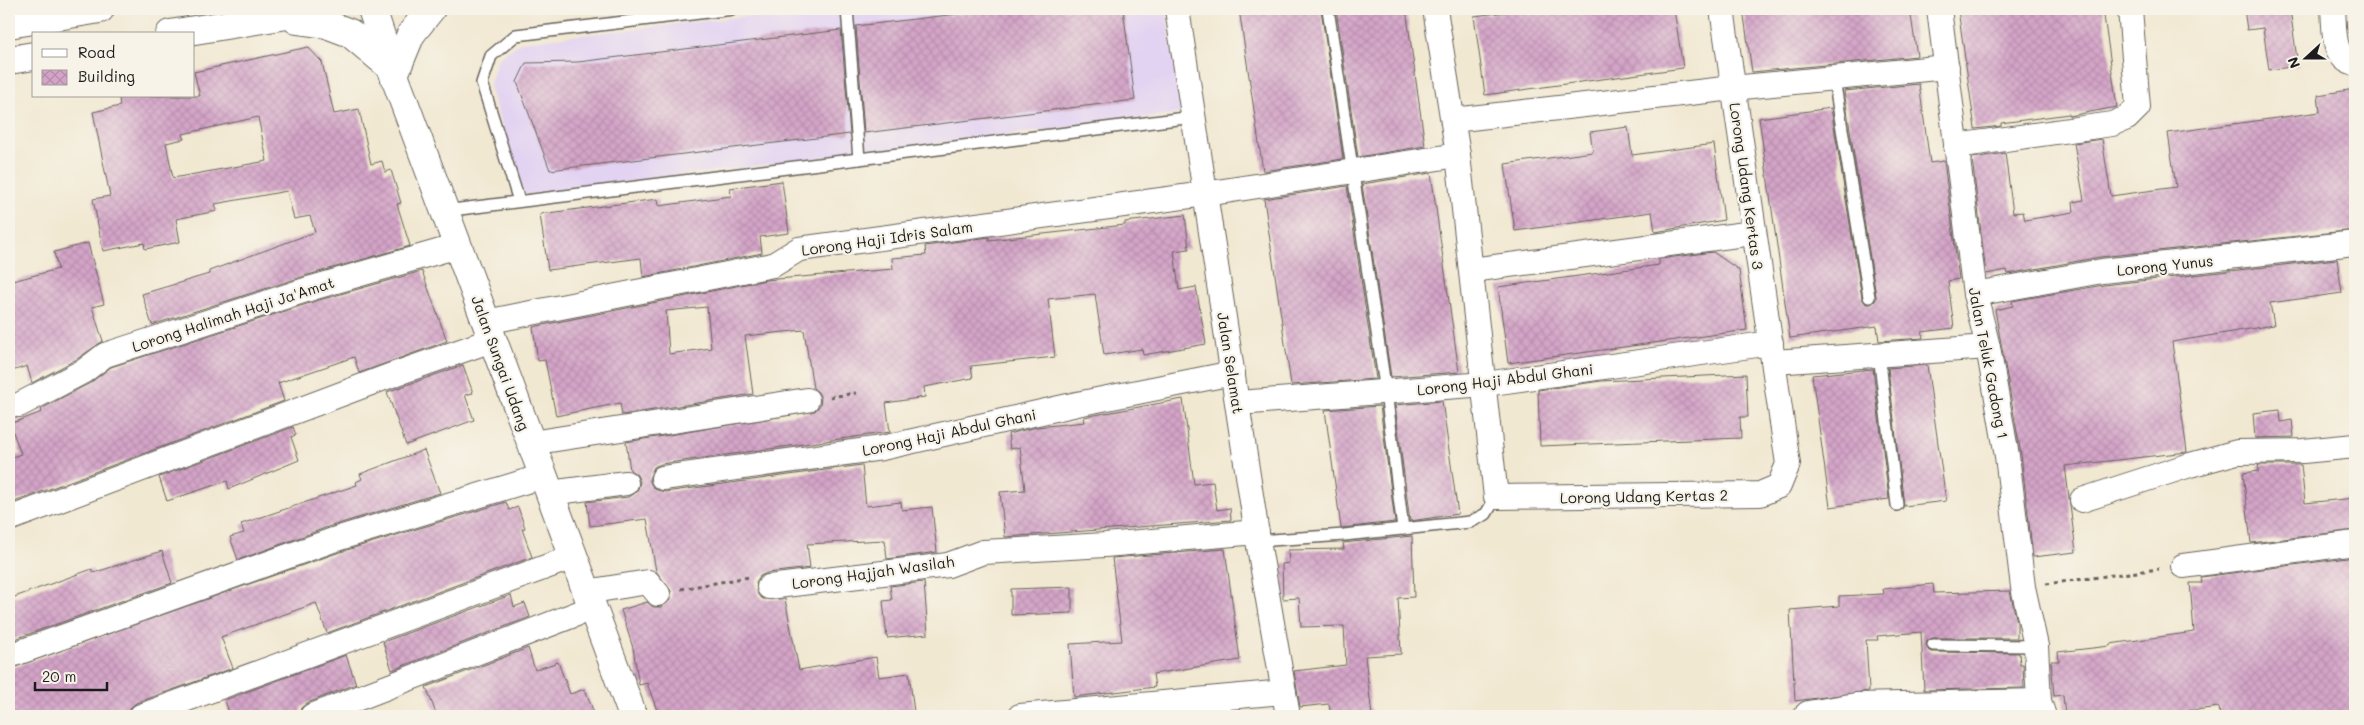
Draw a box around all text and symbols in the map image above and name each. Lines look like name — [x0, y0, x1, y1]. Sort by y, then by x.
legend — [32, 32, 195, 98]
north arrow — [2282, 32, 2332, 82]
text: Road — [78, 42, 115, 62]
text: N — [2283, 54, 2304, 71]
text: Building — [78, 66, 135, 86]
street label: Lorong Udang Kertas 3 — [1725, 101, 1769, 271]
street label: Lorong Haji Idris Salam — [800, 216, 974, 260]
street label: Lorong Yunus — [2116, 250, 2214, 280]
street label: Lorong Halimah Haji Ja'Amat — [129, 272, 337, 356]
street label: Jalan Teluk Gadong 1 — [1965, 286, 2013, 440]
street label: Jalan Sungai Udang — [467, 293, 535, 433]
street label: Jalan Selamat — [1213, 311, 1249, 415]
street label: Lorong Haji Abdul Ghani — [1416, 358, 1594, 400]
street label: Lorong Haji Abdul Ghani — [860, 404, 1038, 460]
street label: Lorong Udang Kertas 2 — [1560, 485, 1728, 507]
street label: Lorong Hajjah Wasilah — [791, 551, 955, 593]
scale bar — [35, 660, 108, 692]
text: 20 m — [42, 666, 76, 686]

